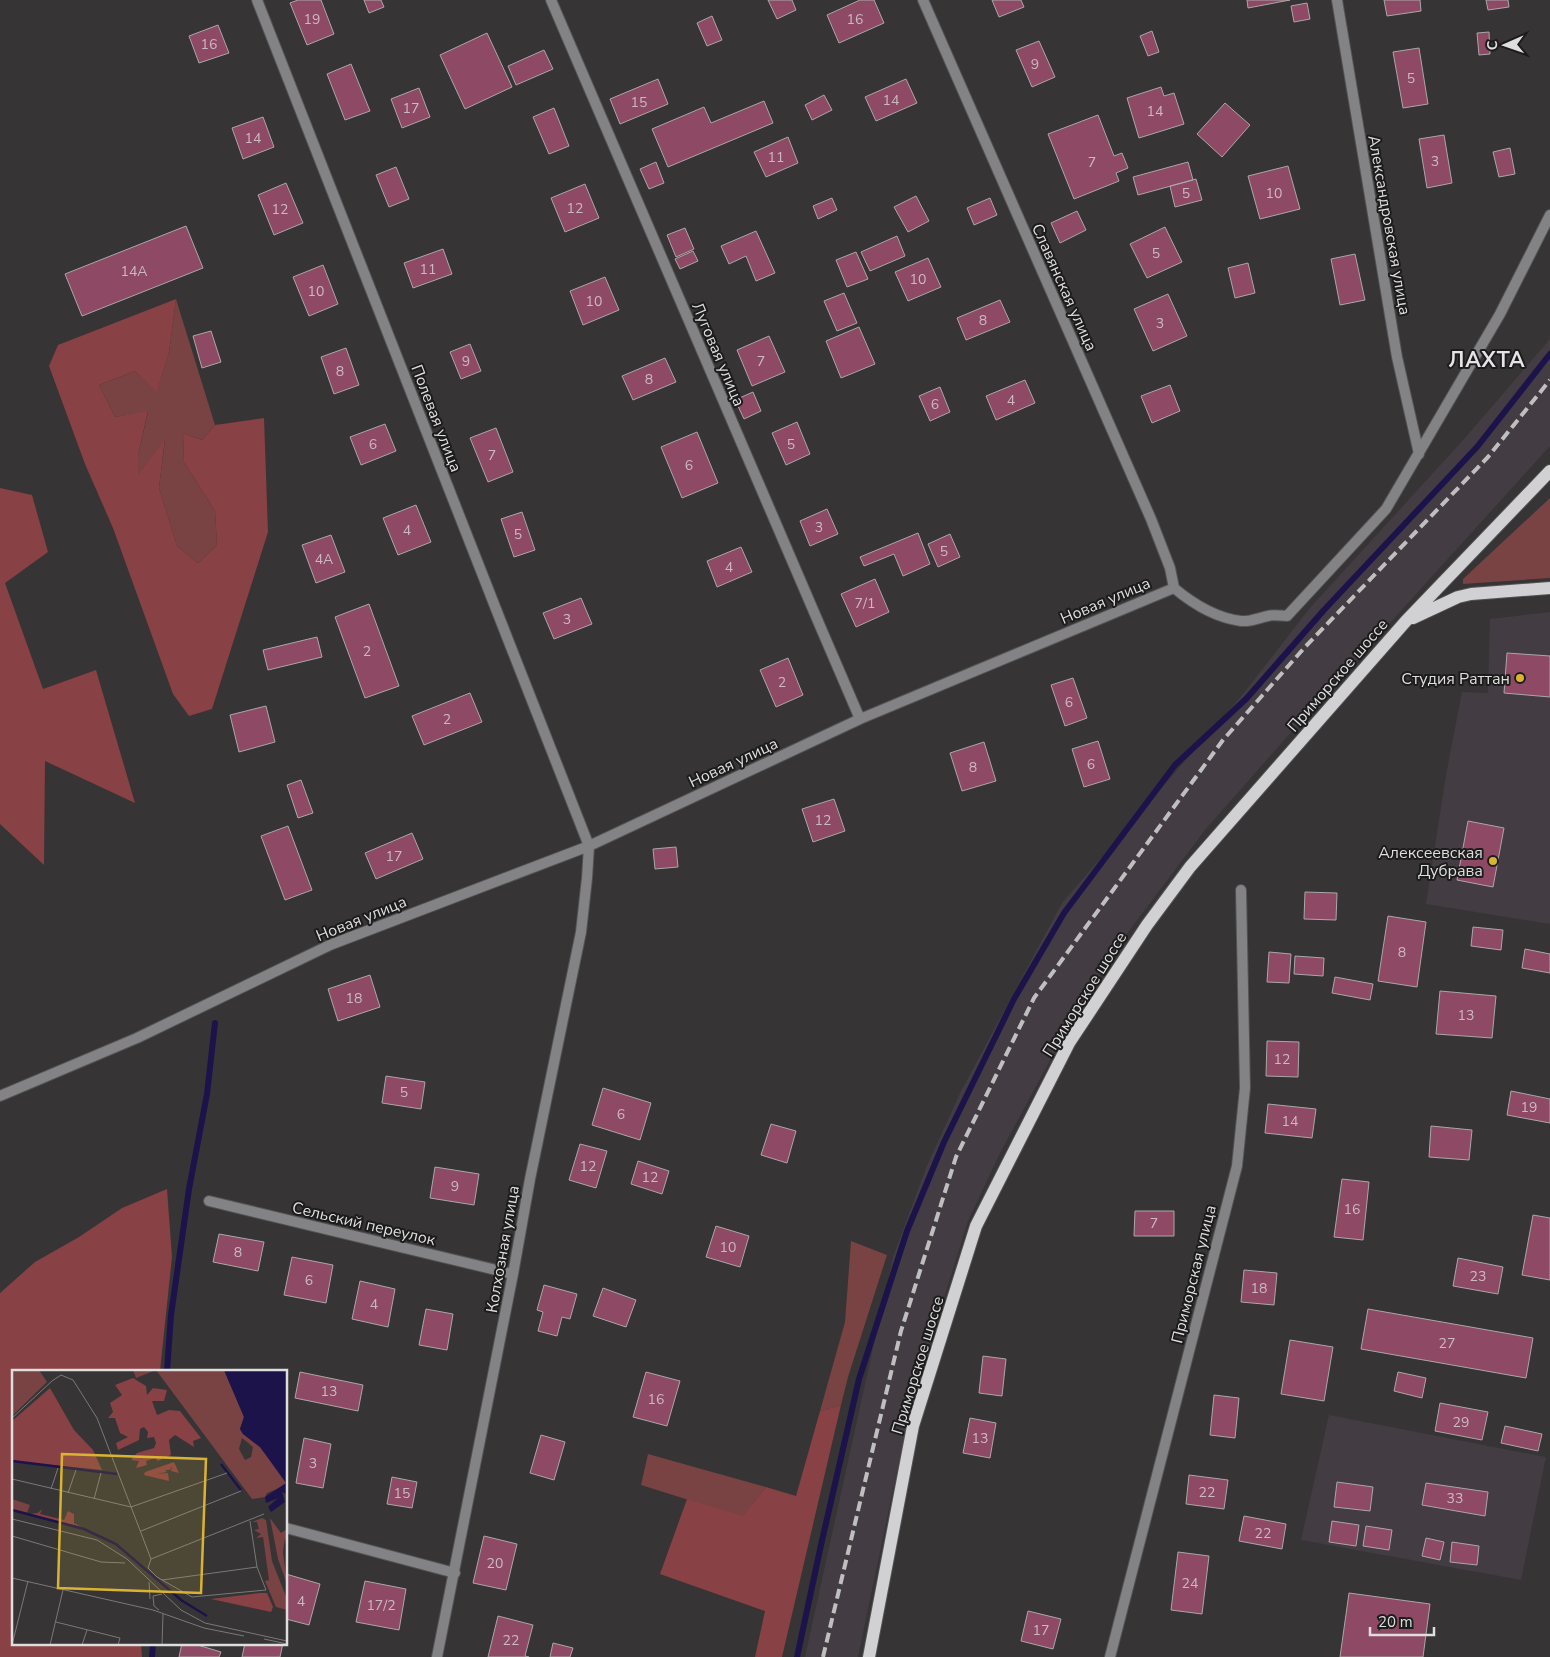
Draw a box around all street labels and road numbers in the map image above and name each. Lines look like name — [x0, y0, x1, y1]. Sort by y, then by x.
street label: Александровская улица — [1362, 134, 1416, 317]
street label: Славянская улица — [1026, 220, 1102, 355]
street label: Луговая улица — [686, 299, 750, 410]
street label: Полевая улица — [405, 361, 467, 475]
street label: Новая улица — [1057, 572, 1154, 630]
street label: Приморское шоссе — [1282, 614, 1393, 737]
street label: Новая улица — [685, 733, 782, 793]
street label: Новая улица — [313, 891, 410, 947]
street label: Приморское шоссе — [1037, 928, 1132, 1061]
street label: Колхозная улица — [481, 1184, 525, 1315]
street label: Сельский переулок — [290, 1197, 438, 1251]
street label: Приморская улица — [1166, 1203, 1222, 1346]
street label: Приморское шоссе — [886, 1293, 949, 1437]

